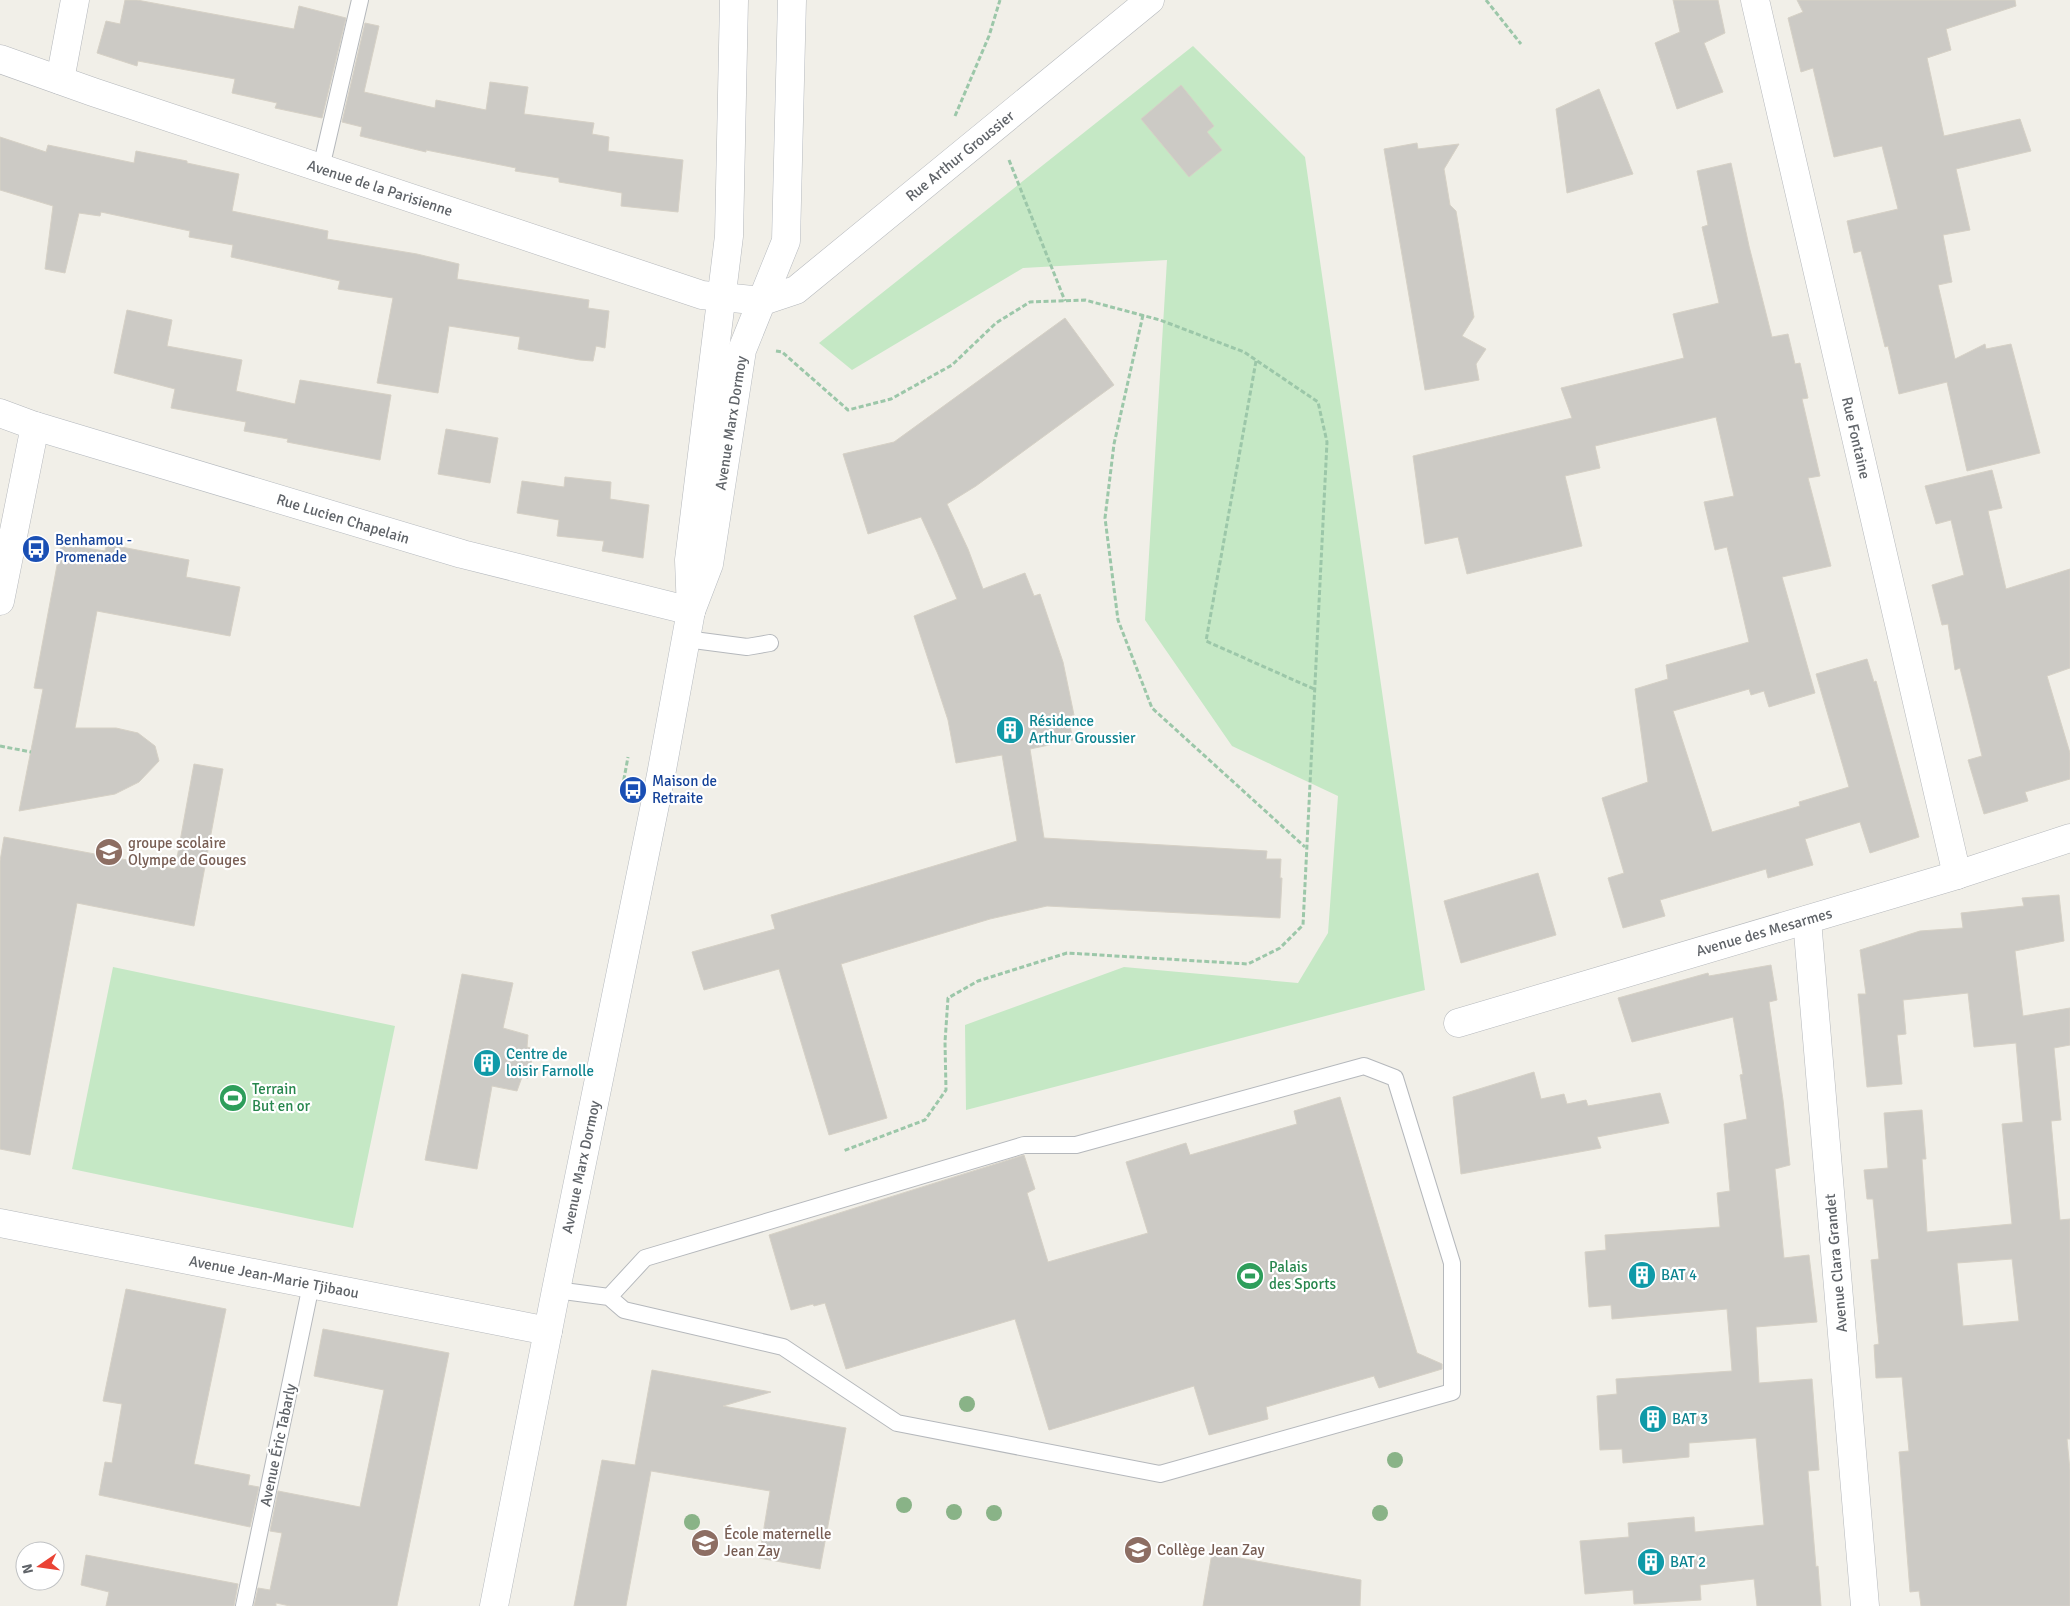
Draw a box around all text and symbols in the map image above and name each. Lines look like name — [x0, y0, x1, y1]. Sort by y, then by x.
street label: Rue Arthur Groussier — [902, 106, 1018, 205]
street label: Avenue de la Parisienne — [305, 156, 455, 220]
street label: Avenue Marx Dormoy — [712, 355, 750, 491]
street label: Rue Fontaine — [1838, 395, 1874, 481]
street label: Rue Lucien Chapelain — [274, 490, 412, 548]
place label: Benhamou - Promenade — [55, 531, 132, 566]
bus stop icon: Benhamou - Promenade — [21, 534, 51, 564]
place label: Résidence Arthur Groussier — [1029, 712, 1136, 747]
building icon: Résidence Arthur Groussier — [995, 715, 1025, 745]
place label: Maison de Retraite — [652, 772, 717, 807]
bus stop icon: Maison de Retraite — [618, 775, 648, 805]
place label: groupe scolaire Olympe de Gouges — [128, 834, 247, 869]
school or university icon: groupe scolaire Olympe de Gouges — [94, 837, 124, 867]
street label: Avenue des Mesarmes — [1694, 904, 1835, 960]
place label: Centre de loisir Farnolle — [506, 1045, 594, 1080]
building icon: Centre de loisir Farnolle — [472, 1048, 502, 1078]
place label: Terrain But en or — [252, 1080, 311, 1115]
sports icon: Terrain But en or — [218, 1083, 248, 1113]
street label: Avenue Marx Dormoy — [558, 1099, 604, 1235]
street label: Avenue Clara Grandet — [1821, 1193, 1851, 1333]
street label: Avenue Jean-Marie Tjibaou — [187, 1252, 361, 1302]
place label: Palais des Sports — [1269, 1258, 1336, 1293]
building icon: BAT 4 — [1627, 1260, 1657, 1290]
sports icon: Palais des Sports — [1235, 1261, 1265, 1291]
place label: BAT 4 — [1661, 1266, 1697, 1284]
street label: Avenue Éric Tabarly — [255, 1382, 300, 1508]
building icon: BAT 3 — [1638, 1404, 1668, 1434]
place label: BAT 3 — [1672, 1410, 1708, 1428]
place label: École maternelle Jean Zay — [724, 1524, 831, 1560]
school or university icon: École maternelle Jean Zay — [690, 1528, 720, 1558]
school or university icon: Collège Jean Zay — [1123, 1535, 1153, 1565]
north arrow — [15, 1541, 65, 1591]
place label: Collège Jean Zay — [1157, 1541, 1264, 1559]
building icon: BAT 2 — [1636, 1547, 1666, 1577]
place label: BAT 2 — [1670, 1553, 1706, 1571]
text: N — [18, 1562, 37, 1575]

